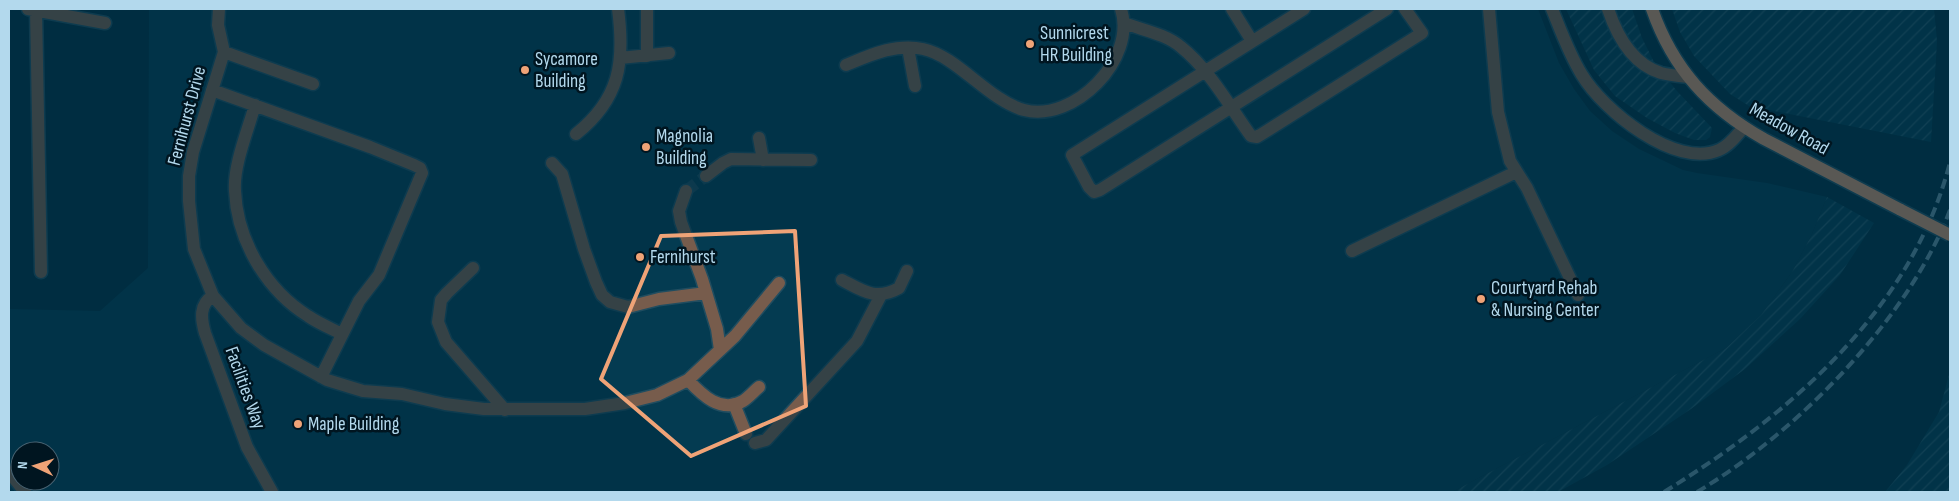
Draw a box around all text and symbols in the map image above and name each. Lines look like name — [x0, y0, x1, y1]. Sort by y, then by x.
place label: Sunnicrest HR Building — [1040, 22, 1113, 67]
marker: Sunnicrest HR Building — [1024, 38, 1036, 50]
place label: Sycamore Building — [535, 48, 598, 93]
street label: Fernihurst Drive — [163, 64, 211, 168]
marker: Sycamore Building — [519, 64, 531, 76]
street label: Meadow Road — [1745, 98, 1833, 160]
place label: Magnolia Building — [656, 125, 713, 170]
marker: Magnolia Building — [640, 141, 652, 153]
place label: Fernihurst — [650, 246, 716, 269]
marker: Fernihurst — [634, 251, 646, 263]
place label: Courtyard Rehab & Nursing Center — [1491, 277, 1600, 322]
marker: Courtyard Rehab & Nursing Center — [1475, 293, 1487, 305]
street label: Facilities Way — [219, 344, 271, 433]
place label: Maple Building — [308, 413, 400, 436]
marker: Maple Building — [292, 418, 304, 430]
north arrow — [10, 441, 60, 491]
text: N — [14, 461, 31, 469]

